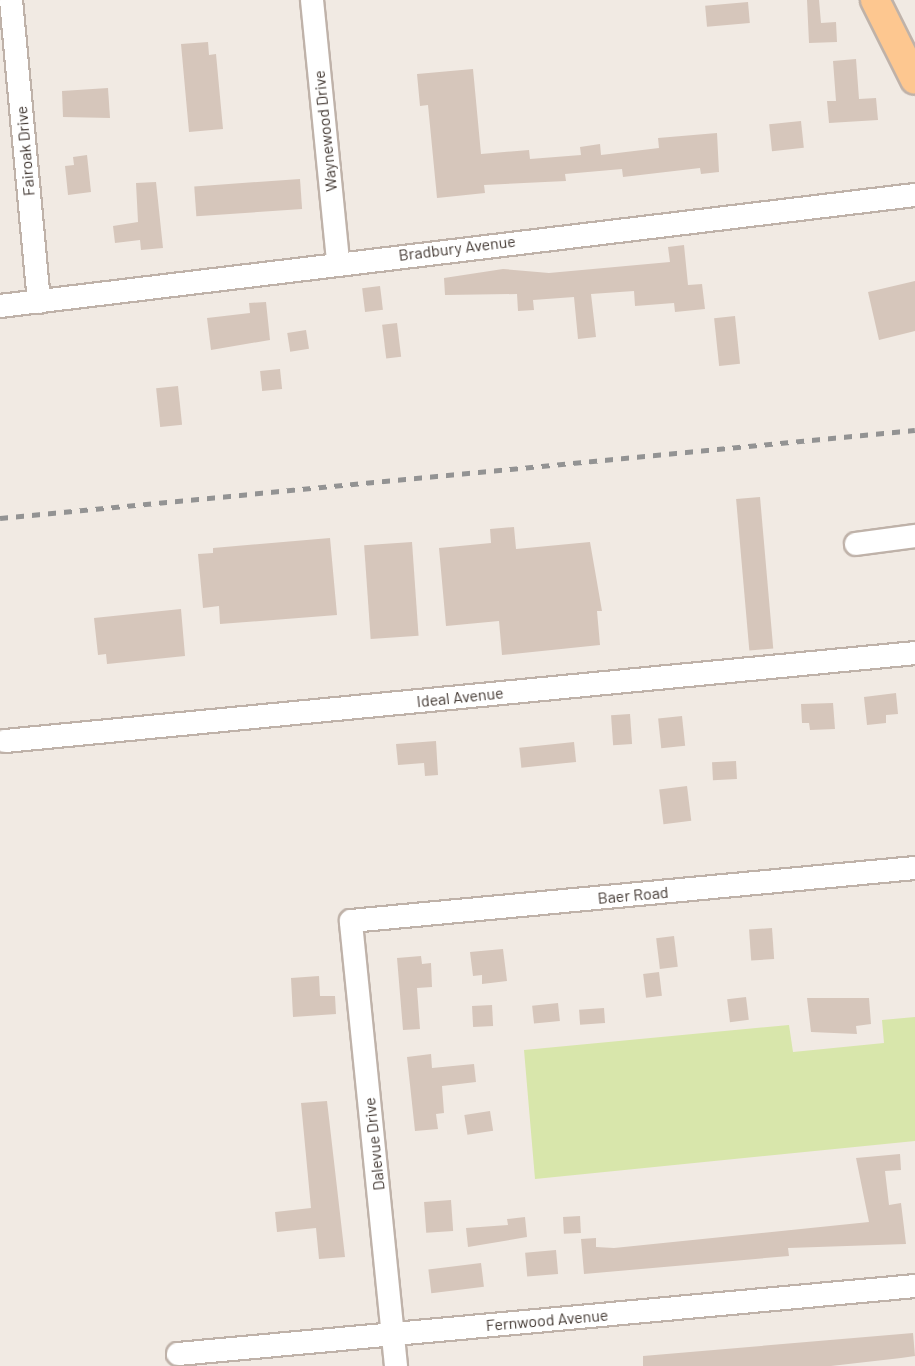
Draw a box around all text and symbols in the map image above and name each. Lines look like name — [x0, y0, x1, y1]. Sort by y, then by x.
street label: Waynewood Drive — [309, 69, 341, 193]
street label: Fairoak Drive — [11, 105, 39, 197]
street label: Bradbury Avenue — [397, 231, 517, 265]
street label: Ideal Avenue — [416, 683, 504, 711]
street label: Baer Road — [597, 882, 669, 908]
street label: Dalevue Drive — [360, 1096, 388, 1192]
street label: Fernwood Avenue — [485, 1305, 609, 1335]

